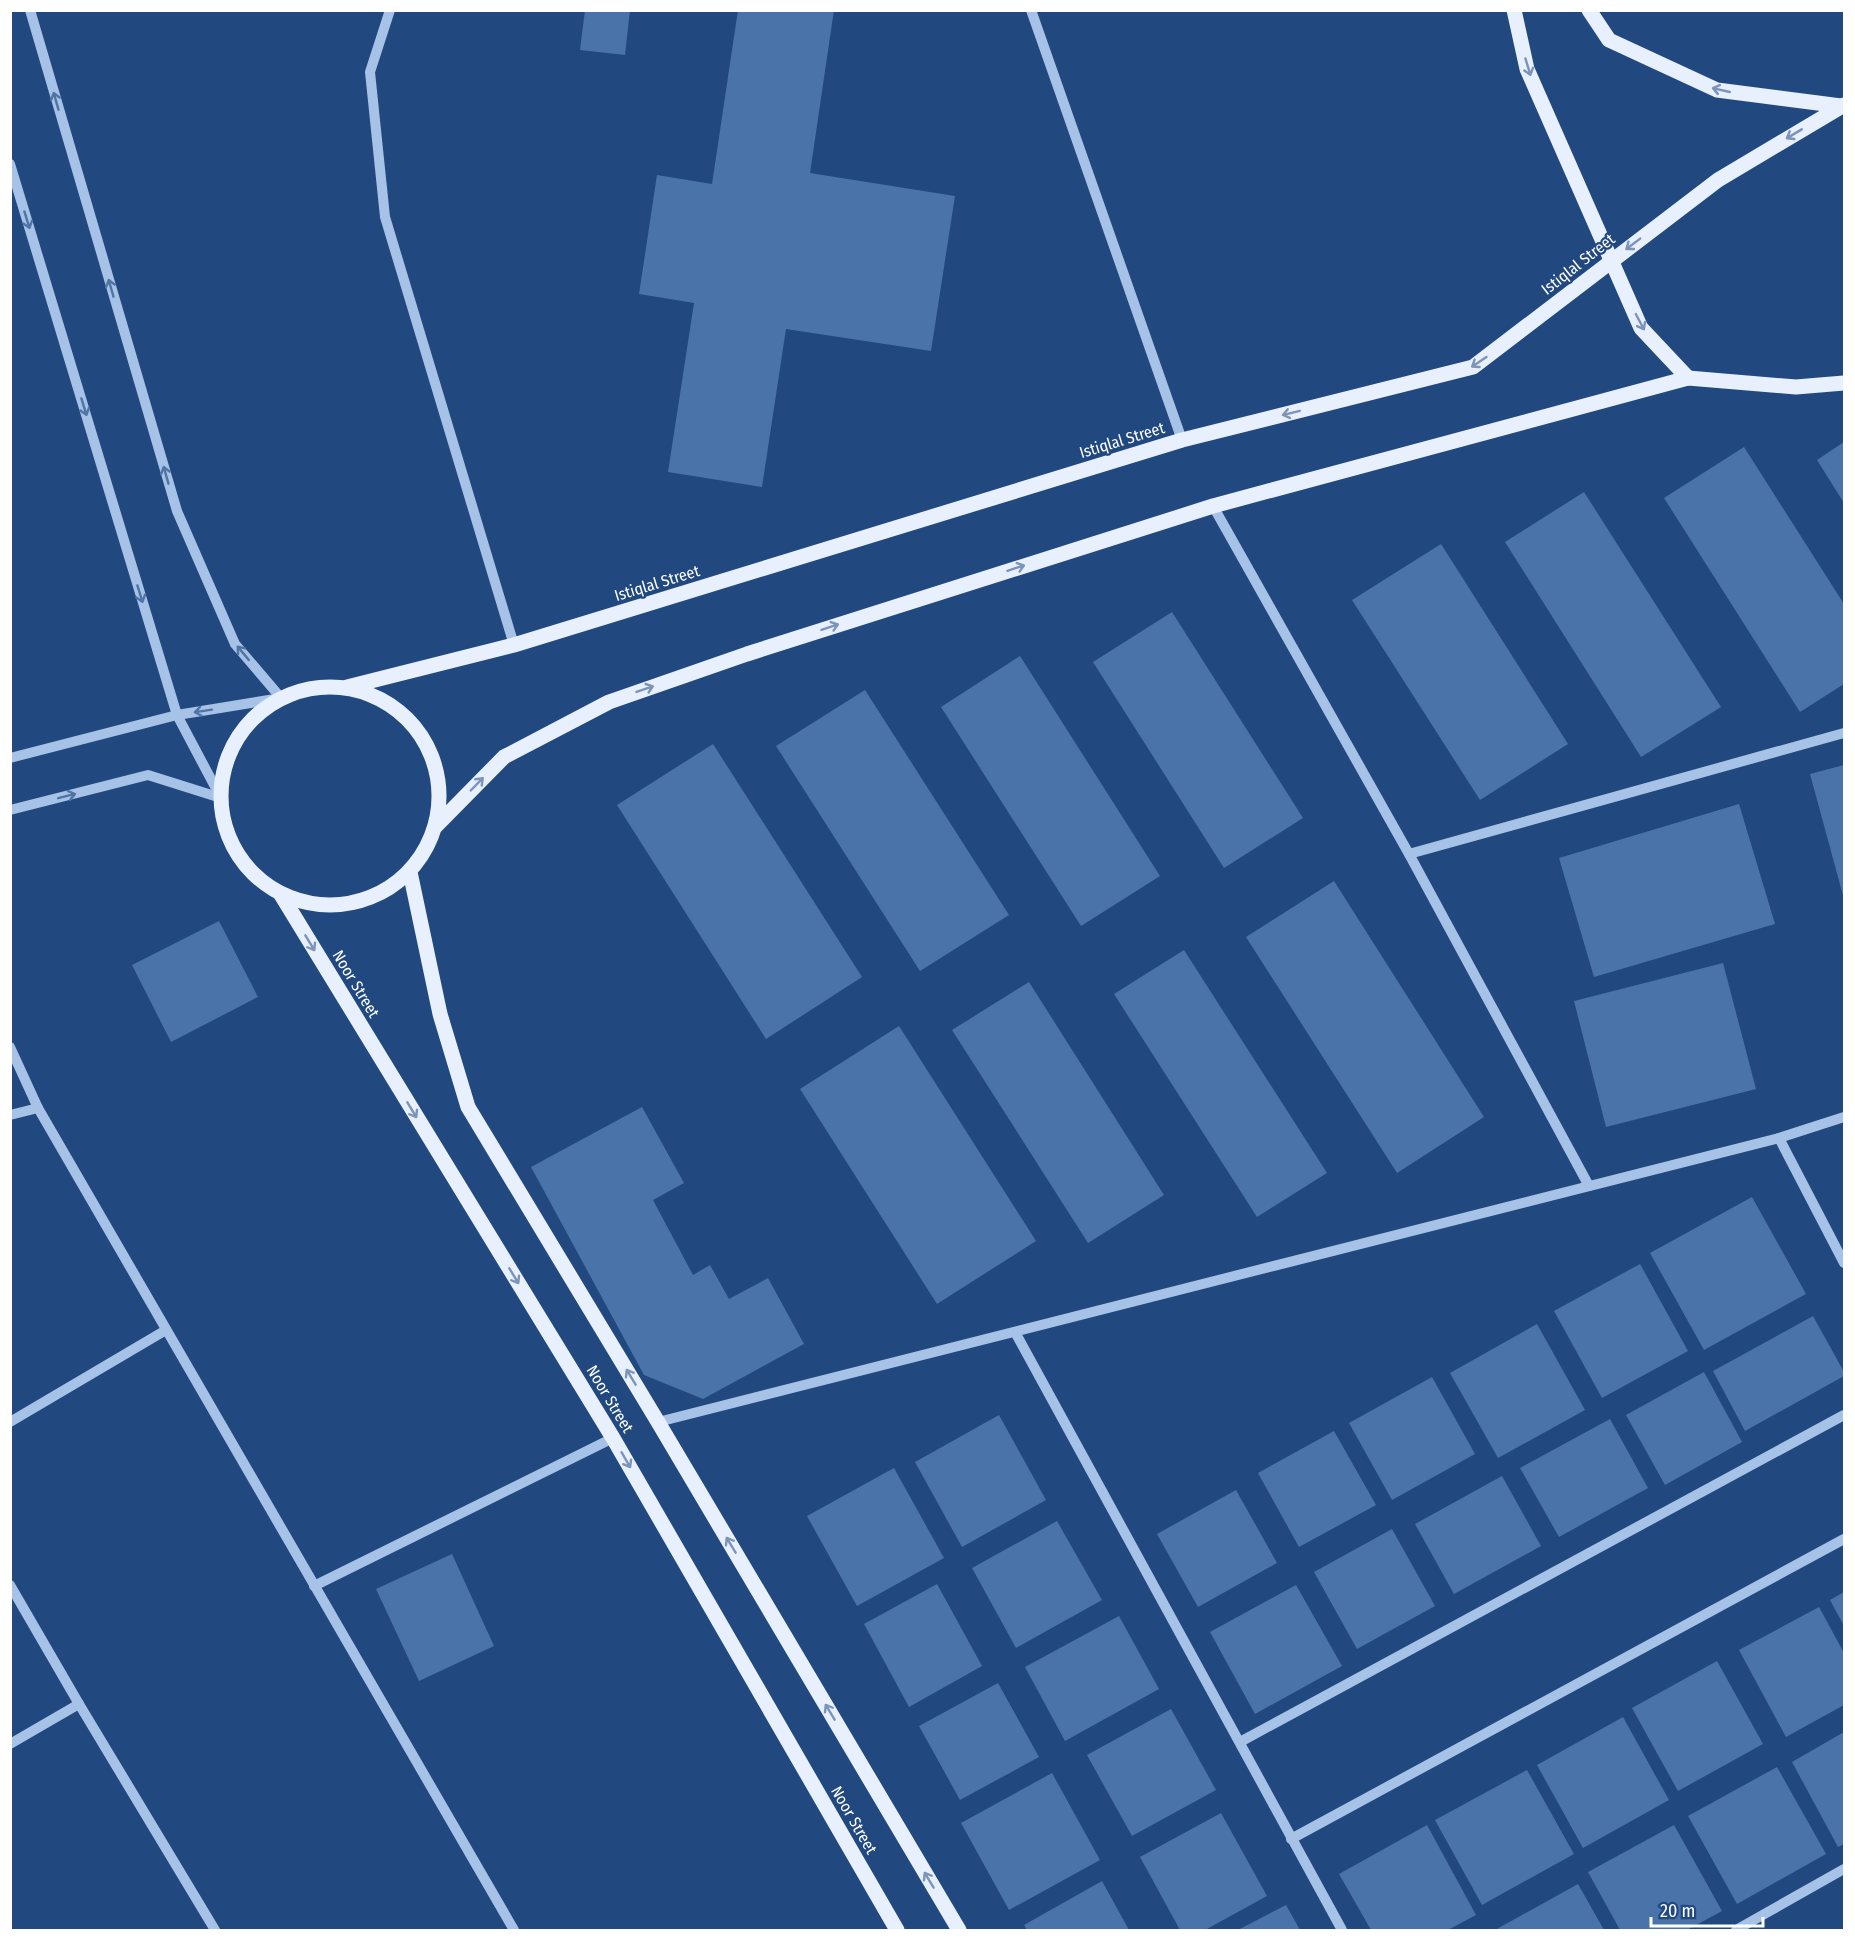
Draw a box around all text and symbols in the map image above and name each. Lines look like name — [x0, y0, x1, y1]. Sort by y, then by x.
one-way arrow — [1523, 57, 1534, 76]
one-way arrow — [1712, 83, 1731, 95]
one-way arrow — [50, 92, 61, 111]
one-way arrow — [1786, 128, 1803, 140]
one-way arrow — [22, 210, 33, 229]
street label: Istiqlal Street — [1537, 229, 1619, 299]
one-way arrow — [1626, 238, 1642, 250]
one-way arrow — [105, 279, 116, 298]
one-way arrow — [1635, 313, 1646, 331]
one-way arrow — [1470, 356, 1487, 369]
one-way arrow — [79, 397, 90, 416]
one-way arrow — [1282, 408, 1301, 420]
street label: Istiqlal Street — [1077, 418, 1168, 462]
one-way arrow — [160, 466, 171, 485]
street label: Istiqlal Street — [612, 561, 703, 605]
one-way arrow — [1006, 562, 1025, 573]
one-way arrow — [135, 584, 146, 603]
one-way arrow — [820, 621, 839, 632]
one-way arrow — [237, 645, 250, 661]
one-way arrow — [635, 683, 654, 694]
one-way arrow — [193, 706, 213, 717]
one-way arrow — [470, 777, 485, 792]
one-way arrow — [57, 789, 76, 801]
one-way arrow — [305, 934, 317, 951]
street label: Noor Street — [328, 947, 384, 1022]
one-way arrow — [406, 1101, 418, 1118]
one-way arrow — [508, 1267, 520, 1284]
street label: Noor Street — [582, 1362, 638, 1437]
one-way arrow — [625, 1369, 637, 1386]
one-way arrow — [620, 1451, 632, 1468]
one-way arrow — [724, 1537, 736, 1554]
one-way arrow — [824, 1704, 836, 1721]
street label: Noor Street — [827, 1783, 881, 1858]
one-way arrow — [923, 1872, 935, 1889]
scale bar — [1651, 1890, 1764, 1928]
text: 20 m — [1660, 1900, 1695, 1922]

